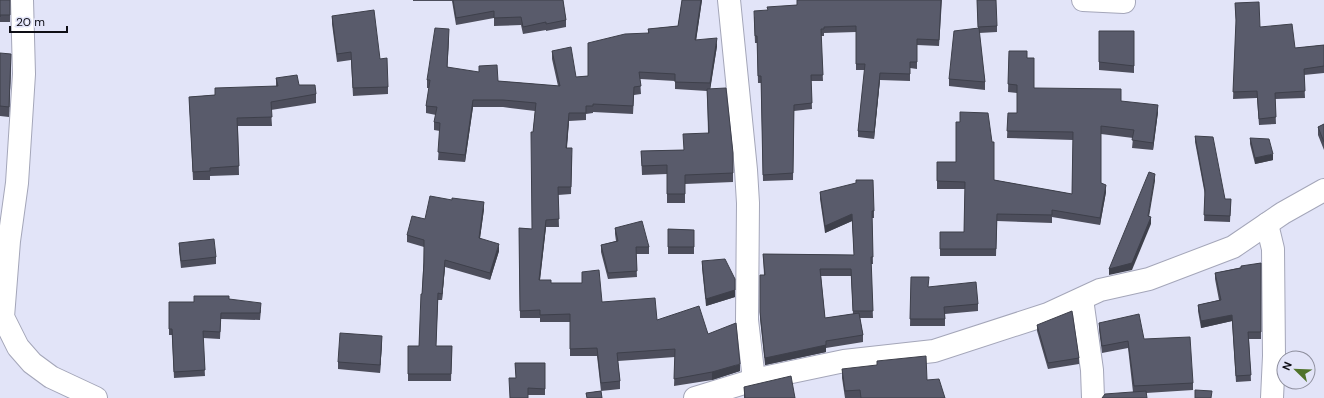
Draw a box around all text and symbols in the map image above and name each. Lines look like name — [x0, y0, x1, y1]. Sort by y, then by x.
scale bar — [10, 8, 67, 34]
text: 20 m — [16, 14, 45, 30]
north arrow — [1276, 350, 1316, 390]
text: N — [1279, 360, 1295, 373]

